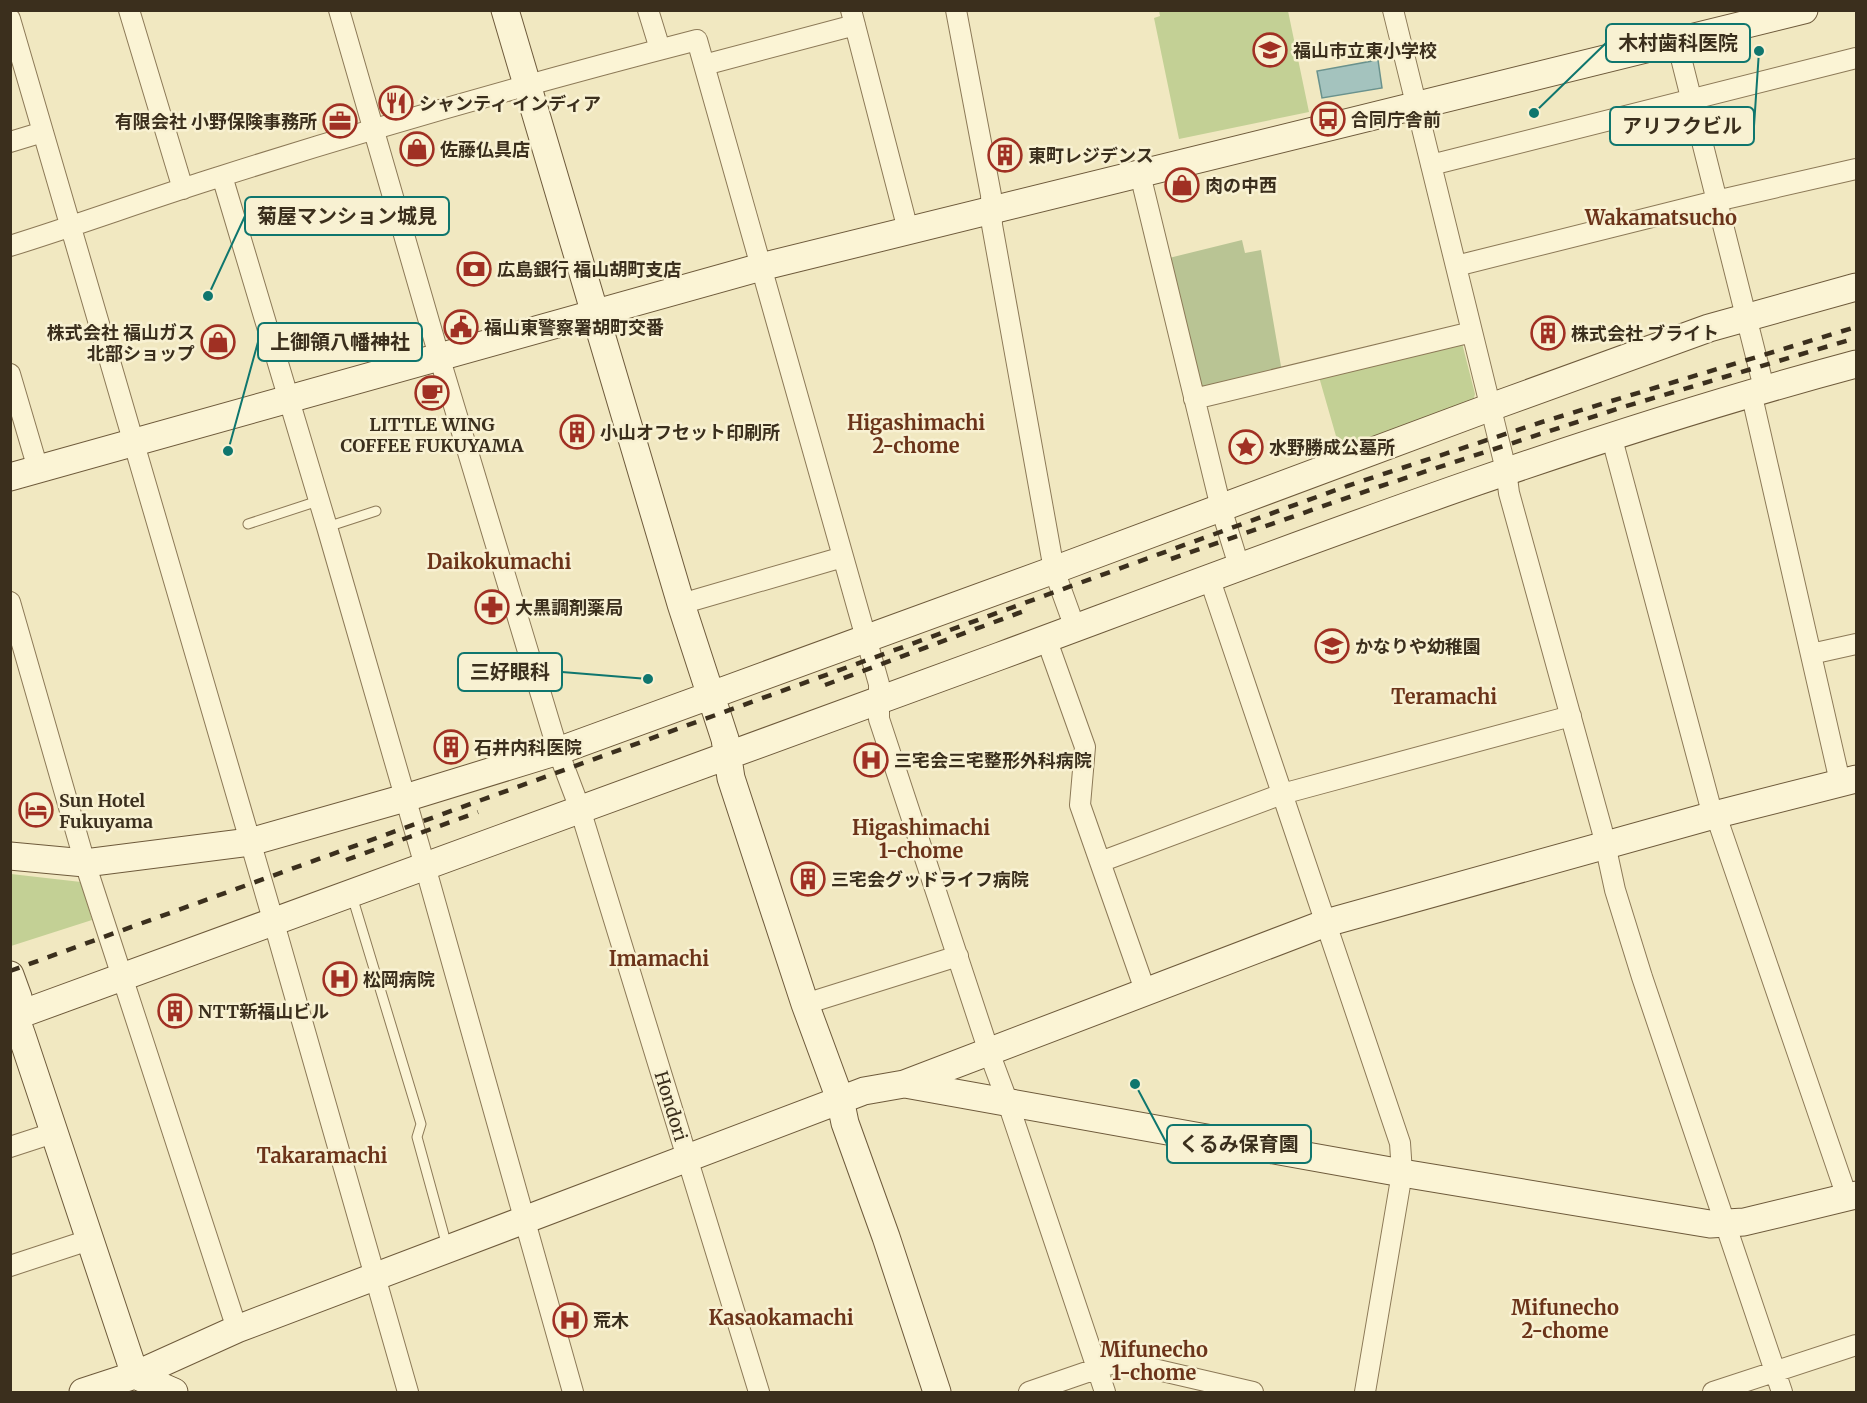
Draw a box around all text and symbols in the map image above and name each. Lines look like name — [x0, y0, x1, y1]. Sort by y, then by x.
callout: 木村歯科医院 — [1606, 24, 1750, 62]
text: 木村歯科医院 — [1618, 30, 1738, 55]
school or university icon: 福山市立東小学校 — [1252, 32, 1288, 68]
place label: 福山市立東小学校 — [1293, 39, 1437, 62]
restaurant icon: シャンティ インディア — [378, 85, 414, 121]
place label: シャンティ インディア — [419, 92, 601, 115]
bus stop icon: 合同庁舎前 — [1310, 101, 1346, 137]
office icon: 有限会社 小野保険事務所 — [322, 103, 358, 139]
callout: アリフクビル — [1610, 107, 1754, 145]
place label: 合同庁舎前 — [1351, 108, 1441, 131]
place label: 有限会社 小野保険事務所 — [115, 110, 317, 133]
text: アリフクビル — [1622, 113, 1742, 138]
shop icon: 佐藤仏具店 — [399, 131, 435, 167]
building icon: 東町レジデンス — [987, 137, 1023, 173]
place label: 佐藤仏具店 — [440, 138, 530, 161]
place label: 東町レジデンス — [1028, 144, 1154, 167]
shop icon: 肉の中西 — [1164, 167, 1200, 203]
place label: 肉の中西 — [1205, 174, 1277, 197]
callout: 菊屋マンション城見 — [245, 197, 449, 235]
text: 菊屋マンション城見 — [257, 203, 437, 228]
district label: Wakamatsucho — [1584, 205, 1737, 230]
bank icon: 広島銀行 福山胡町支店 — [456, 251, 492, 287]
place label: 広島銀行 福山胡町支店 — [497, 258, 681, 281]
public building icon: 福山東警察署胡町交番 — [443, 309, 479, 345]
building icon: 株式会社 ブライト — [1530, 315, 1566, 351]
place label: 福山東警察署胡町交番 — [484, 316, 664, 339]
place label: 株式会社 福山ガス 北部ショップ — [47, 321, 195, 365]
place label: 株式会社 ブライト — [1571, 322, 1719, 345]
callout: 上御領八幡神社 — [258, 323, 422, 361]
shop icon: 株式会社 福山ガス 北部ショップ — [200, 324, 236, 360]
text: 上御領八幡神社 — [270, 329, 410, 354]
cafe icon: LITTLE WING COFFEE FUKUYAMA — [414, 375, 450, 411]
district label: Higashimachi 2-chome — [847, 410, 985, 458]
place label: LITTLE WING COFFEE FUKUYAMA — [341, 413, 524, 457]
building icon: 小山オフセット印刷所 — [559, 414, 595, 450]
place label: 小山オフセット印刷所 — [600, 421, 780, 444]
place icon: 水野勝成公墓所 — [1228, 429, 1264, 465]
place label: 水野勝成公墓所 — [1269, 436, 1395, 459]
district label: Daikokumachi — [427, 549, 571, 574]
pharmacy icon: 大黒調剤薬局 — [474, 589, 510, 625]
place label: 大黒調剤薬局 — [515, 596, 623, 619]
school or university icon: かなりや幼稚園 — [1314, 628, 1350, 664]
place label: かなりや幼稚園 — [1355, 635, 1481, 658]
callout: 三好眼科 — [458, 653, 562, 691]
text: 三好眼科 — [470, 659, 550, 684]
district label: Teramachi — [1391, 684, 1497, 709]
building icon: 石井内科医院 — [433, 729, 469, 765]
place label: 石井内科医院 — [474, 736, 582, 759]
hospital icon: 三宅会三宅整形外科病院 — [853, 742, 889, 778]
place label: 三宅会三宅整形外科病院 — [894, 749, 1092, 772]
place label: Sun Hotel Fukuyama — [59, 789, 153, 833]
hotel icon: Sun Hotel Fukuyama — [18, 792, 54, 828]
district label: Higashimachi 1-chome — [852, 815, 990, 863]
building icon: 三宅会グッドライフ病院 — [790, 861, 826, 897]
place label: 三宅会グッドライフ病院 — [831, 868, 1029, 891]
district label: Imamachi — [609, 946, 709, 971]
hospital icon: 松岡病院 — [322, 961, 358, 997]
place label: 松岡病院 — [363, 968, 435, 991]
building icon: NTT新福山ビル — [157, 993, 193, 1029]
place label: NTT新福山ビル — [198, 1000, 329, 1023]
street label: Hondori — [649, 1068, 693, 1144]
callout: くるみ保育園 — [1167, 1125, 1311, 1163]
text: くるみ保育園 — [1179, 1131, 1299, 1156]
district label: Takaramachi — [257, 1143, 388, 1168]
district label: Mifunecho 2-chome — [1511, 1295, 1619, 1343]
hospital icon: 荒木 — [552, 1302, 588, 1338]
district label: Kasaokamachi — [708, 1305, 854, 1330]
place label: 荒木 — [593, 1309, 629, 1332]
district label: Mifunecho 1-chome — [1100, 1337, 1208, 1385]

